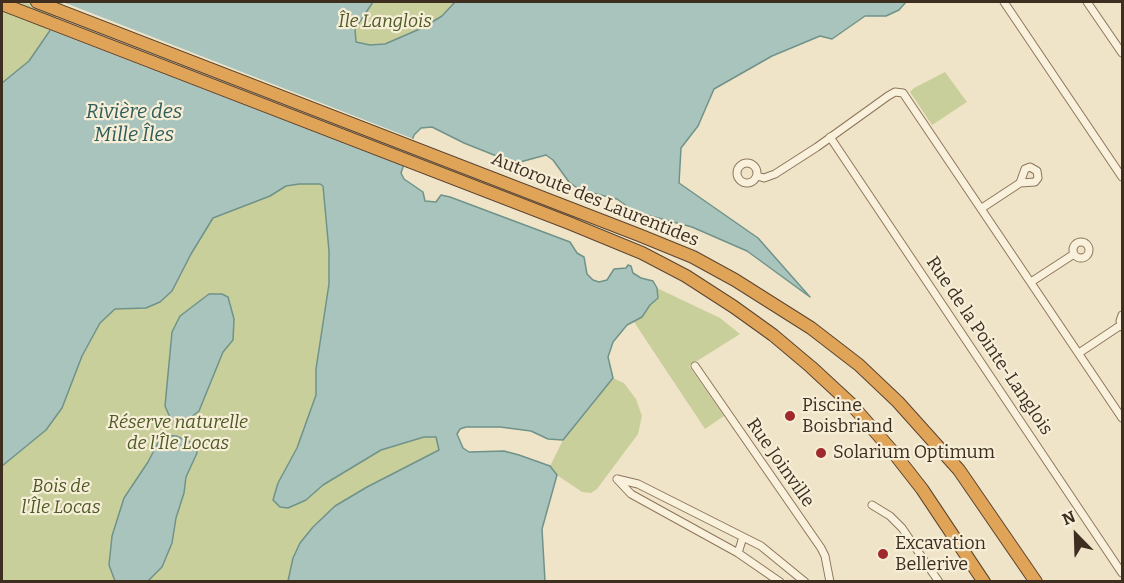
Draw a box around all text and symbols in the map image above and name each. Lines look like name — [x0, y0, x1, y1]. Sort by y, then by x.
park label: Île Langlois — [338, 11, 432, 33]
water label: Rivière des Mille Îles — [86, 100, 182, 147]
street label: Autoroute des Laurentides — [488, 148, 702, 252]
street label: Rue de la Pointe-Langlois — [921, 253, 1057, 439]
place label: Piscine Boisbriand — [802, 395, 893, 438]
marker: Piscine Boisbriand — [783, 409, 797, 423]
park label: Réserve naturelle de l'Île Locas — [108, 412, 248, 454]
street label: Rue Joinville — [741, 414, 819, 512]
place label: Solarium Optimum — [833, 442, 995, 464]
marker: Solarium Optimum — [814, 446, 828, 460]
park label: Bois de l'Île Locas — [22, 476, 100, 518]
north arrow — [1046, 505, 1106, 565]
text: N — [1059, 507, 1078, 529]
place label: Excavation Bellerive — [895, 533, 986, 576]
marker: Excavation Bellerive — [876, 547, 890, 561]

